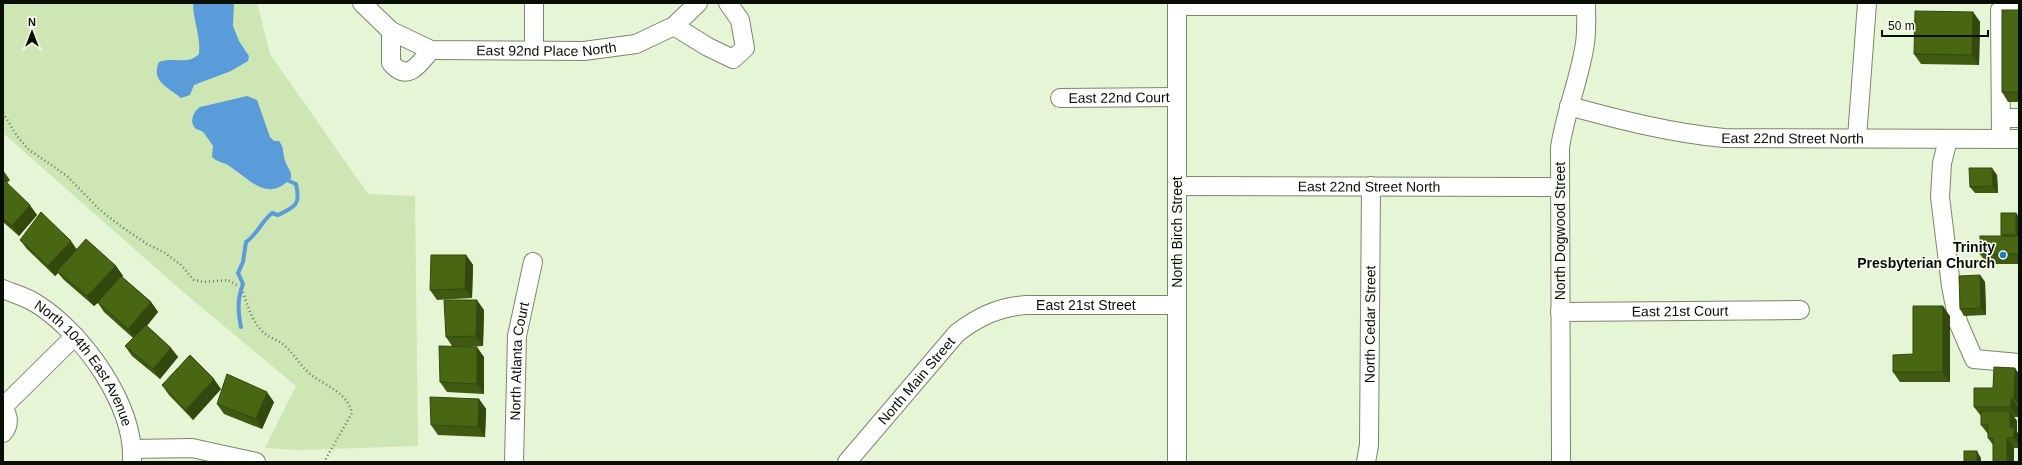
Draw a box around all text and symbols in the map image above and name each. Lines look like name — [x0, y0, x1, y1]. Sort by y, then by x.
north arrow — [12, 12, 52, 52]
scale bar — [1882, 12, 1988, 38]
text: N — [28, 16, 36, 28]
text: 50 m — [1888, 19, 1915, 33]
street label: East 92nd Place North — [476, 39, 617, 59]
street label: East 22nd Court — [1068, 89, 1170, 106]
street label: East 22nd Street North — [1721, 130, 1864, 146]
street label: North Dogwood Street — [1552, 162, 1568, 300]
street label: North Birch Street — [1169, 176, 1185, 288]
street label: East 22nd Street North — [1298, 178, 1440, 195]
place label: Trinity Presbyterian Church — [1857, 239, 1995, 271]
marker: Trinity Presbyterian Church — [1998, 250, 2008, 260]
street label: North Cedar Street — [1361, 265, 1378, 383]
street label: North 104th East Avenue — [32, 297, 135, 428]
street label: East 21st Street — [1036, 297, 1136, 313]
street label: North Atlanta Court — [507, 300, 532, 421]
street label: East 21st Court — [1632, 303, 1728, 319]
street label: North Main Street — [875, 334, 958, 428]

